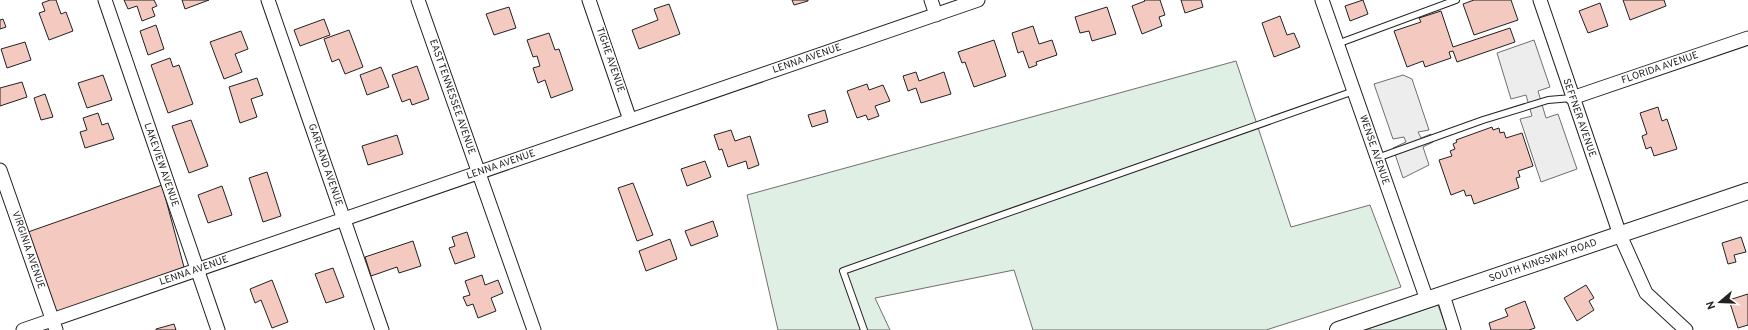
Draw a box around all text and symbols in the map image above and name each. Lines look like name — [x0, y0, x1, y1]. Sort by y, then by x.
street label: TIGHE AVENUE — [593, 25, 627, 95]
street label: EAST TENNESSEE AVENUE — [426, 37, 478, 157]
street label: LENNA AVENUE — [771, 41, 843, 77]
street label: FLORIDA AVENUE — [1620, 49, 1700, 87]
street label: SEFFNER AVENUE — [1559, 77, 1599, 159]
street label: WENSE AVENUE — [1356, 113, 1392, 187]
street label: LAKEVIEW AVENUE — [140, 121, 182, 209]
street label: GARLAND AVENUE — [305, 122, 345, 208]
street label: LENNA AVENUE — [465, 147, 537, 183]
street label: VIRGINIA AVENUE — [9, 209, 47, 291]
street label: SOUTH KINGSWAY ROAD — [1487, 236, 1599, 286]
street label: LENNA AVENUE — [158, 253, 230, 289]
north arrow — [1700, 282, 1740, 322]
text: N — [1704, 299, 1719, 311]

